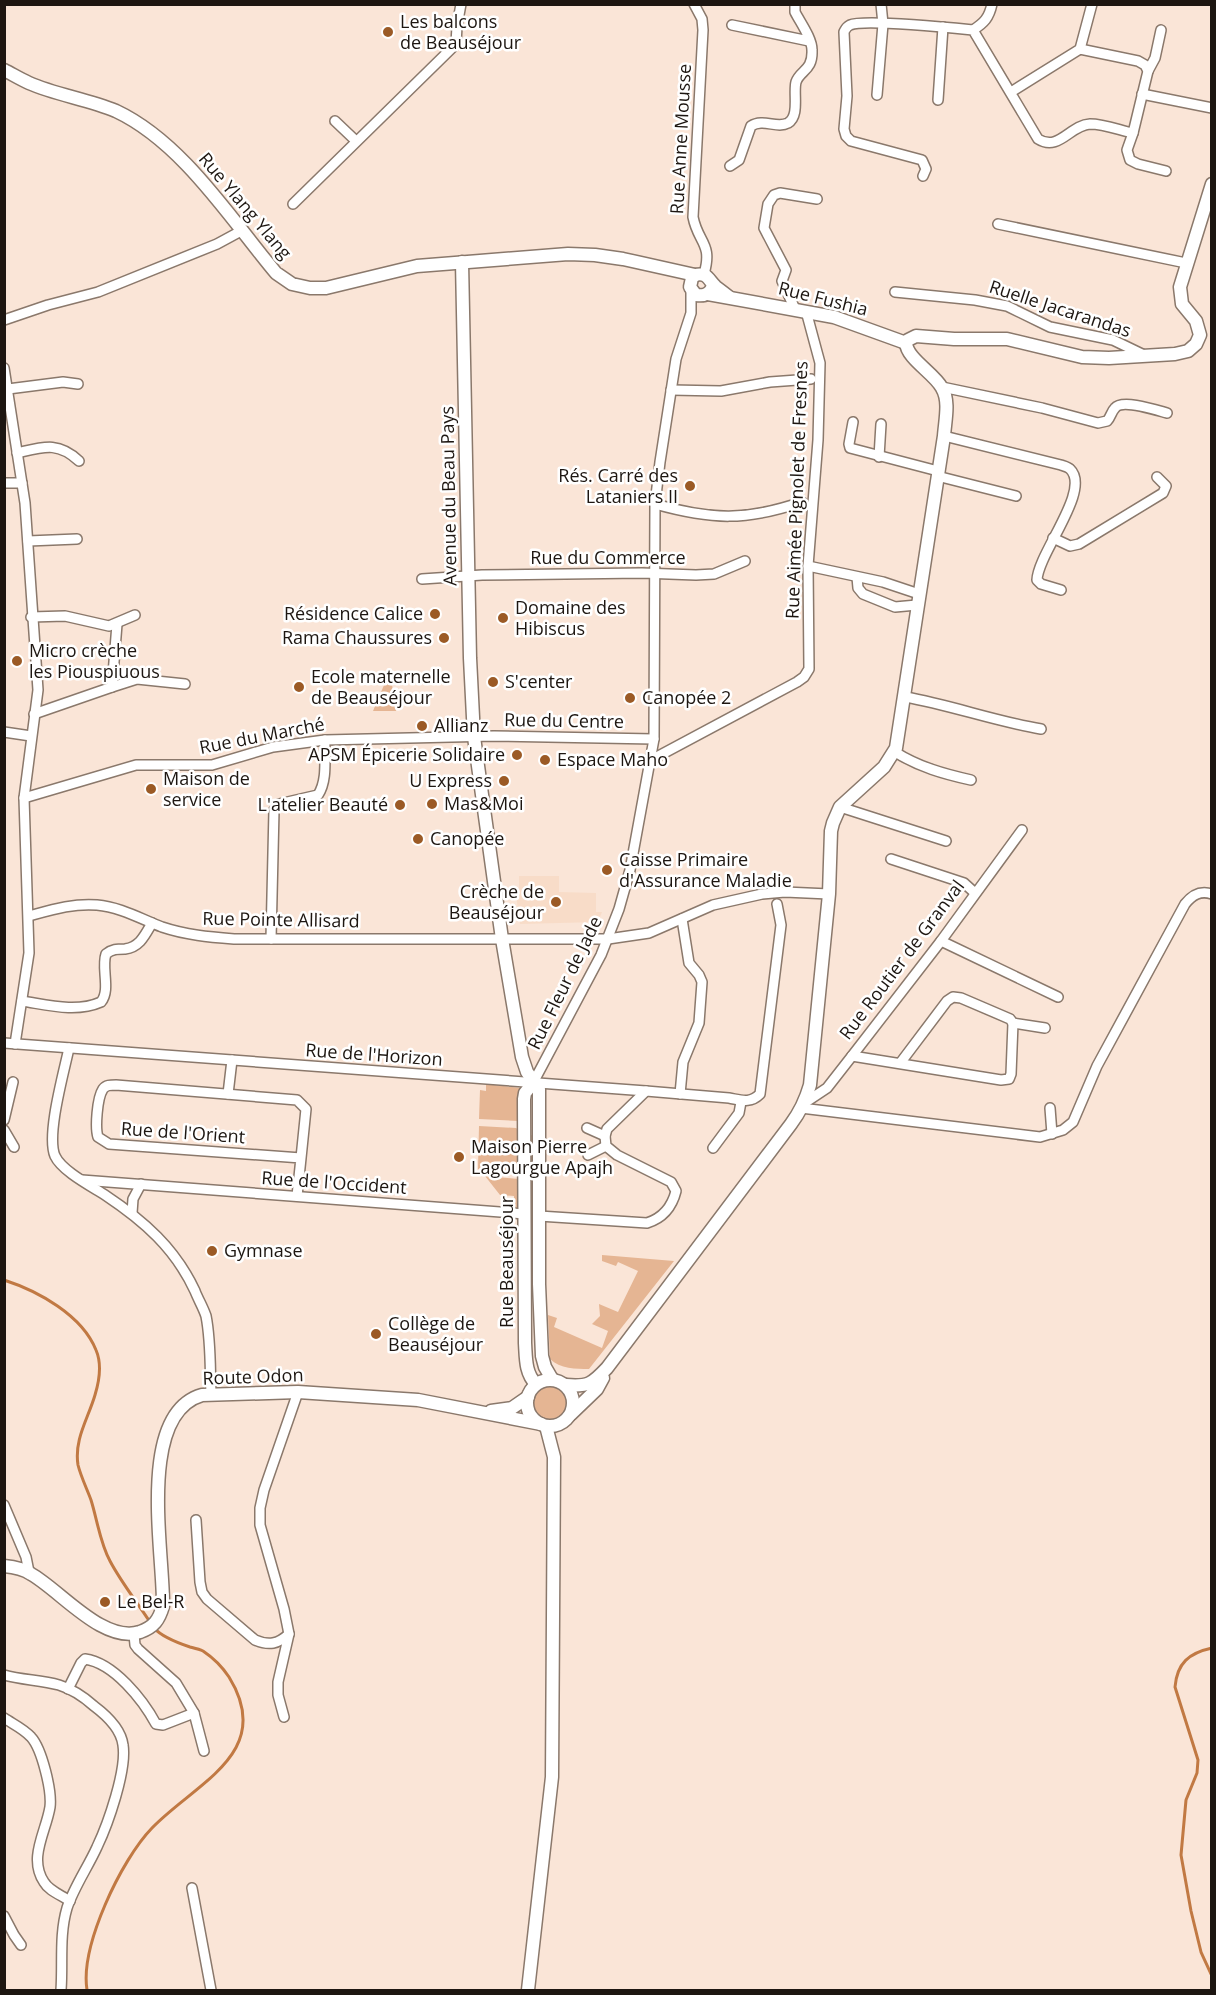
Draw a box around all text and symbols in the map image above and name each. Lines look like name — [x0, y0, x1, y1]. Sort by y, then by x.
place label: Les balcons de Beauséjour — [400, 9, 522, 54]
marker: Les balcons de Beauséjour — [381, 25, 395, 39]
street label: Rue Anne Mousse — [664, 63, 696, 215]
street label: Rue Ylang Ylang — [194, 147, 298, 264]
street label: Ruelle Jacarandas — [986, 274, 1134, 342]
street label: Rue Fushia — [776, 275, 871, 321]
street label: Rue Aimée Pignolet de Fresnes — [780, 361, 812, 619]
street label: Avenue du Beau Pays — [434, 406, 462, 586]
place label: Rés. Carré des Lataniers II — [558, 463, 678, 508]
marker: Rés. Carré des Lataniers II — [683, 479, 697, 493]
street label: Rue du Commerce — [530, 545, 686, 569]
place label: Domaine des Hibiscus — [515, 595, 626, 640]
place label: Résidence Calice — [284, 601, 423, 625]
marker: Résidence Calice — [428, 607, 442, 621]
marker: Domaine des Hibiscus — [496, 611, 510, 625]
place label: Rama Chaussures — [282, 625, 432, 649]
marker: Rama Chaussures — [437, 631, 451, 645]
place label: Micro crèche les Piouspiuous — [29, 638, 160, 683]
marker: Micro crèche les Piouspiuous — [10, 654, 24, 668]
place label: Ecole maternelle de Beauséjour — [311, 664, 451, 709]
place label: S'center — [505, 669, 573, 693]
marker: S'center — [486, 675, 500, 689]
marker: Ecole maternelle de Beauséjour — [292, 680, 306, 694]
place label: Canopée 2 — [642, 685, 731, 709]
marker: Canopée 2 — [623, 691, 637, 705]
street label: Rue du Centre — [504, 707, 624, 733]
street label: Rue du Marché — [197, 711, 326, 759]
place label: Allianz — [434, 713, 489, 737]
marker: Allianz — [415, 719, 429, 733]
place label: APSM Épicerie Solidaire — [308, 742, 505, 766]
place label: Espace Maho — [557, 747, 668, 771]
marker: APSM Épicerie Solidaire — [510, 748, 524, 762]
marker: Espace Maho — [538, 753, 552, 767]
place label: Maison de service — [163, 766, 250, 811]
place label: U Express — [409, 768, 492, 792]
marker: U Express — [497, 774, 511, 788]
marker: Maison de service — [144, 782, 158, 796]
place label: Mas&Moi — [444, 791, 523, 815]
place label: L'atelier Beauté — [258, 792, 388, 816]
marker: Mas&Moi — [425, 797, 439, 811]
marker: L'atelier Beauté — [393, 798, 407, 812]
place label: Canopée — [430, 826, 504, 850]
marker: Canopée — [411, 832, 425, 846]
place label: Caisse Primaire d'Assurance Maladie — [619, 847, 792, 892]
marker: Caisse Primaire d'Assurance Maladie — [600, 863, 614, 877]
street label: Rue Routier de Granval — [833, 875, 969, 1044]
place label: Crèche de Beauséjour — [449, 879, 545, 924]
marker: Crèche de Beauséjour — [549, 895, 563, 909]
street label: Rue Pointe Allisard — [202, 906, 360, 932]
street label: Rue Fleur de Jade — [521, 912, 607, 1053]
street label: Rue de l'Horizon — [305, 1037, 444, 1071]
street label: Rue de l'Orient — [120, 1116, 246, 1148]
place label: Maison Pierre Lagourgue Apajh — [471, 1134, 613, 1179]
marker: Maison Pierre Lagourgue Apajh — [452, 1150, 466, 1164]
street label: Rue de l'Occident — [261, 1165, 408, 1199]
street label: Rue Beauséjour — [494, 1195, 518, 1328]
place label: Gymnase — [224, 1238, 303, 1262]
marker: Gymnase — [205, 1244, 219, 1258]
place label: Collège de Beauséjour — [388, 1311, 484, 1356]
marker: Collège de Beauséjour — [369, 1327, 383, 1341]
street label: Route Odon — [202, 1362, 304, 1390]
place label: Le Bel-R — [117, 1589, 184, 1613]
marker: Le Bel-R — [98, 1595, 112, 1609]

